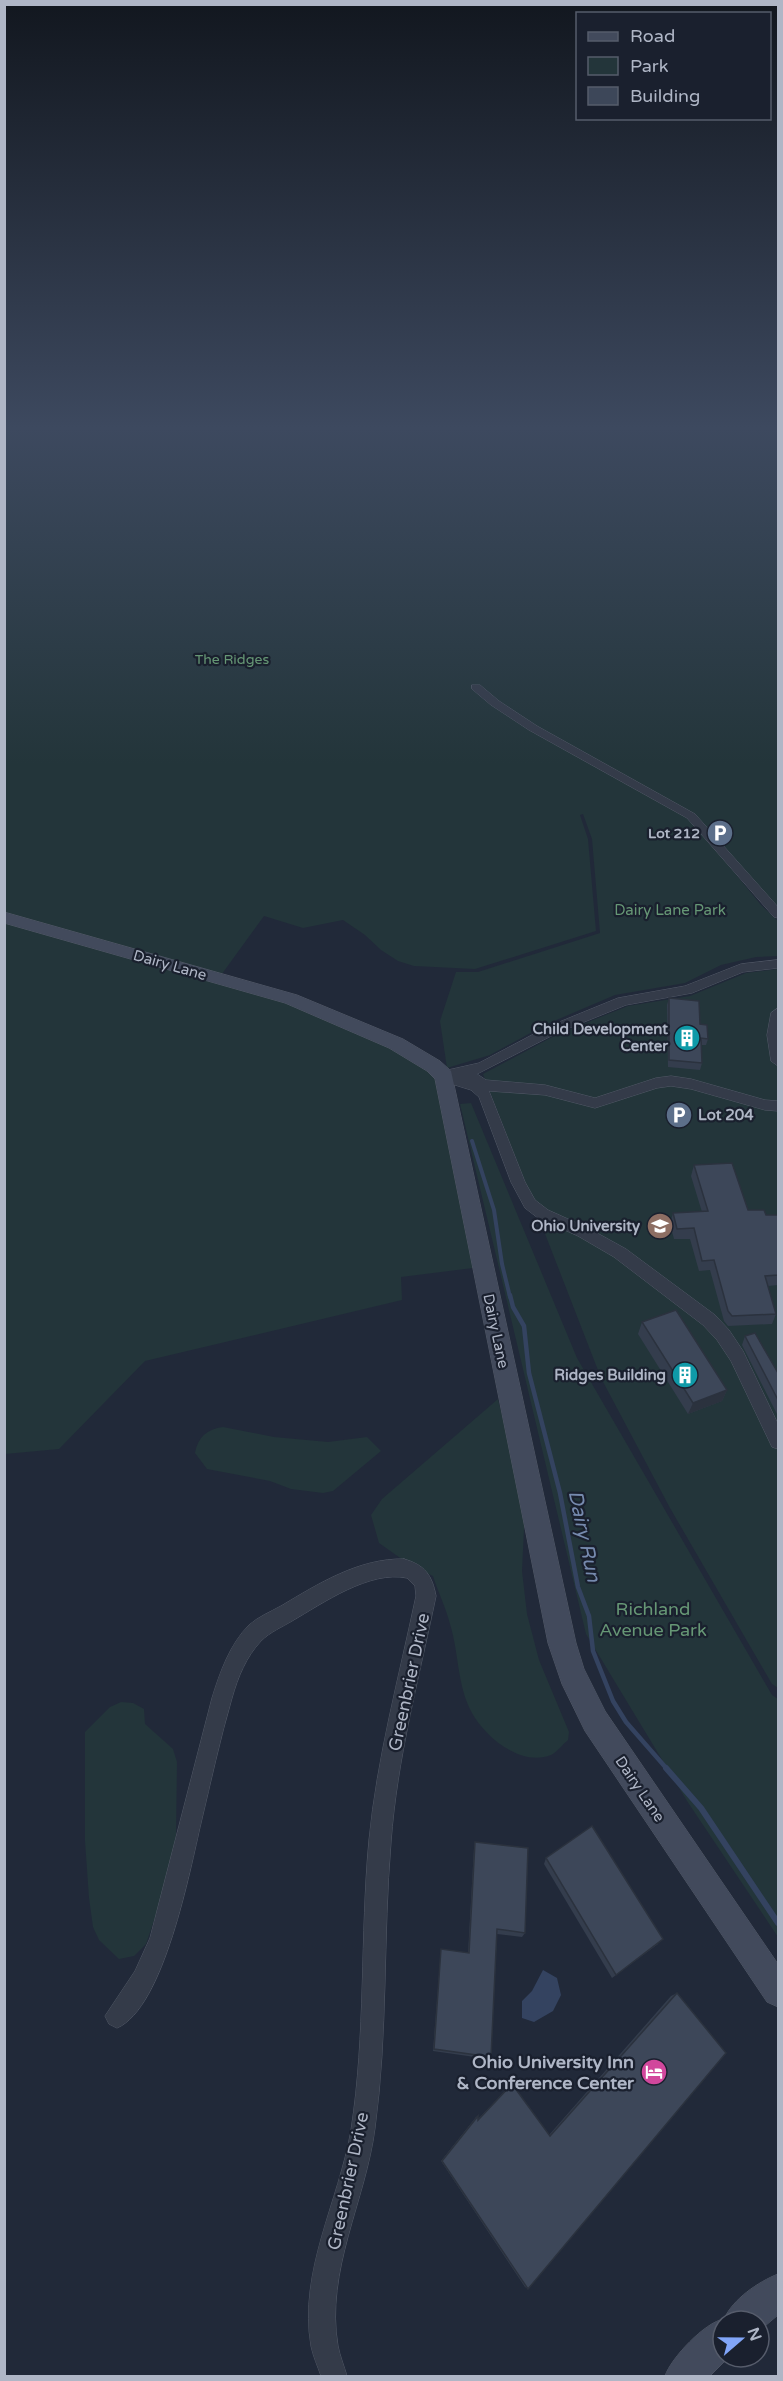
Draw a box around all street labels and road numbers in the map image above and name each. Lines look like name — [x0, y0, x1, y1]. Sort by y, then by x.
street label: Dairy Lane — [131, 946, 209, 984]
street label: Dairy Lane — [479, 1292, 513, 1370]
street label: Greenbrier Drive — [384, 1611, 434, 1753]
street label: Dairy Lane — [611, 1753, 669, 1825]
street label: Greenbrier Drive — [323, 2110, 373, 2252]

